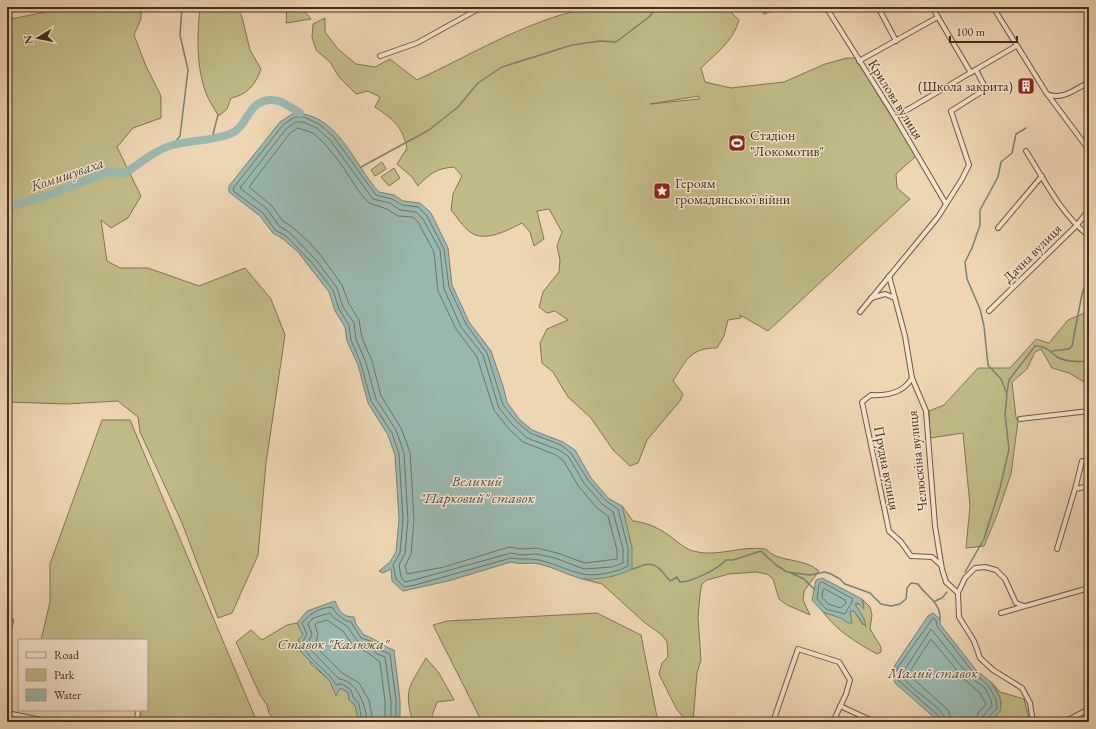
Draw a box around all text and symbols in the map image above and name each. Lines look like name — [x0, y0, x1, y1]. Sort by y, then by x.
north arrow — [18, 18, 58, 58]
scale bar — [950, 18, 1017, 44]
text: 100 m — [956, 24, 986, 40]
text: N — [20, 34, 36, 45]
street label: Крилова вулиця — [864, 56, 928, 142]
building icon: (Школа закрита) — [1016, 76, 1036, 96]
place label: (Школа закрита) — [918, 77, 1013, 95]
place label: Стадіон "Локомотив" — [750, 126, 824, 160]
sports icon: Стадіон "Локомотив" — [727, 133, 747, 153]
water label: Комишуваха — [27, 153, 106, 196]
place label: Героям громадянської війни — [675, 174, 791, 208]
place icon: Героям громадянської війни — [652, 181, 672, 201]
street label: Дачна вулиця — [999, 220, 1065, 286]
street label: Челюскіна вулиця — [903, 410, 931, 512]
street label: Прудна вулиця — [870, 424, 904, 512]
water label: Великий "Парковий" ставок — [419, 471, 535, 507]
water label: Ставок "Калюжа" — [277, 634, 391, 653]
legend — [18, 639, 148, 711]
text: Road — [54, 647, 80, 663]
water label: Малий ставок — [887, 663, 979, 682]
text: Park — [54, 667, 75, 683]
text: Water — [54, 687, 81, 703]

